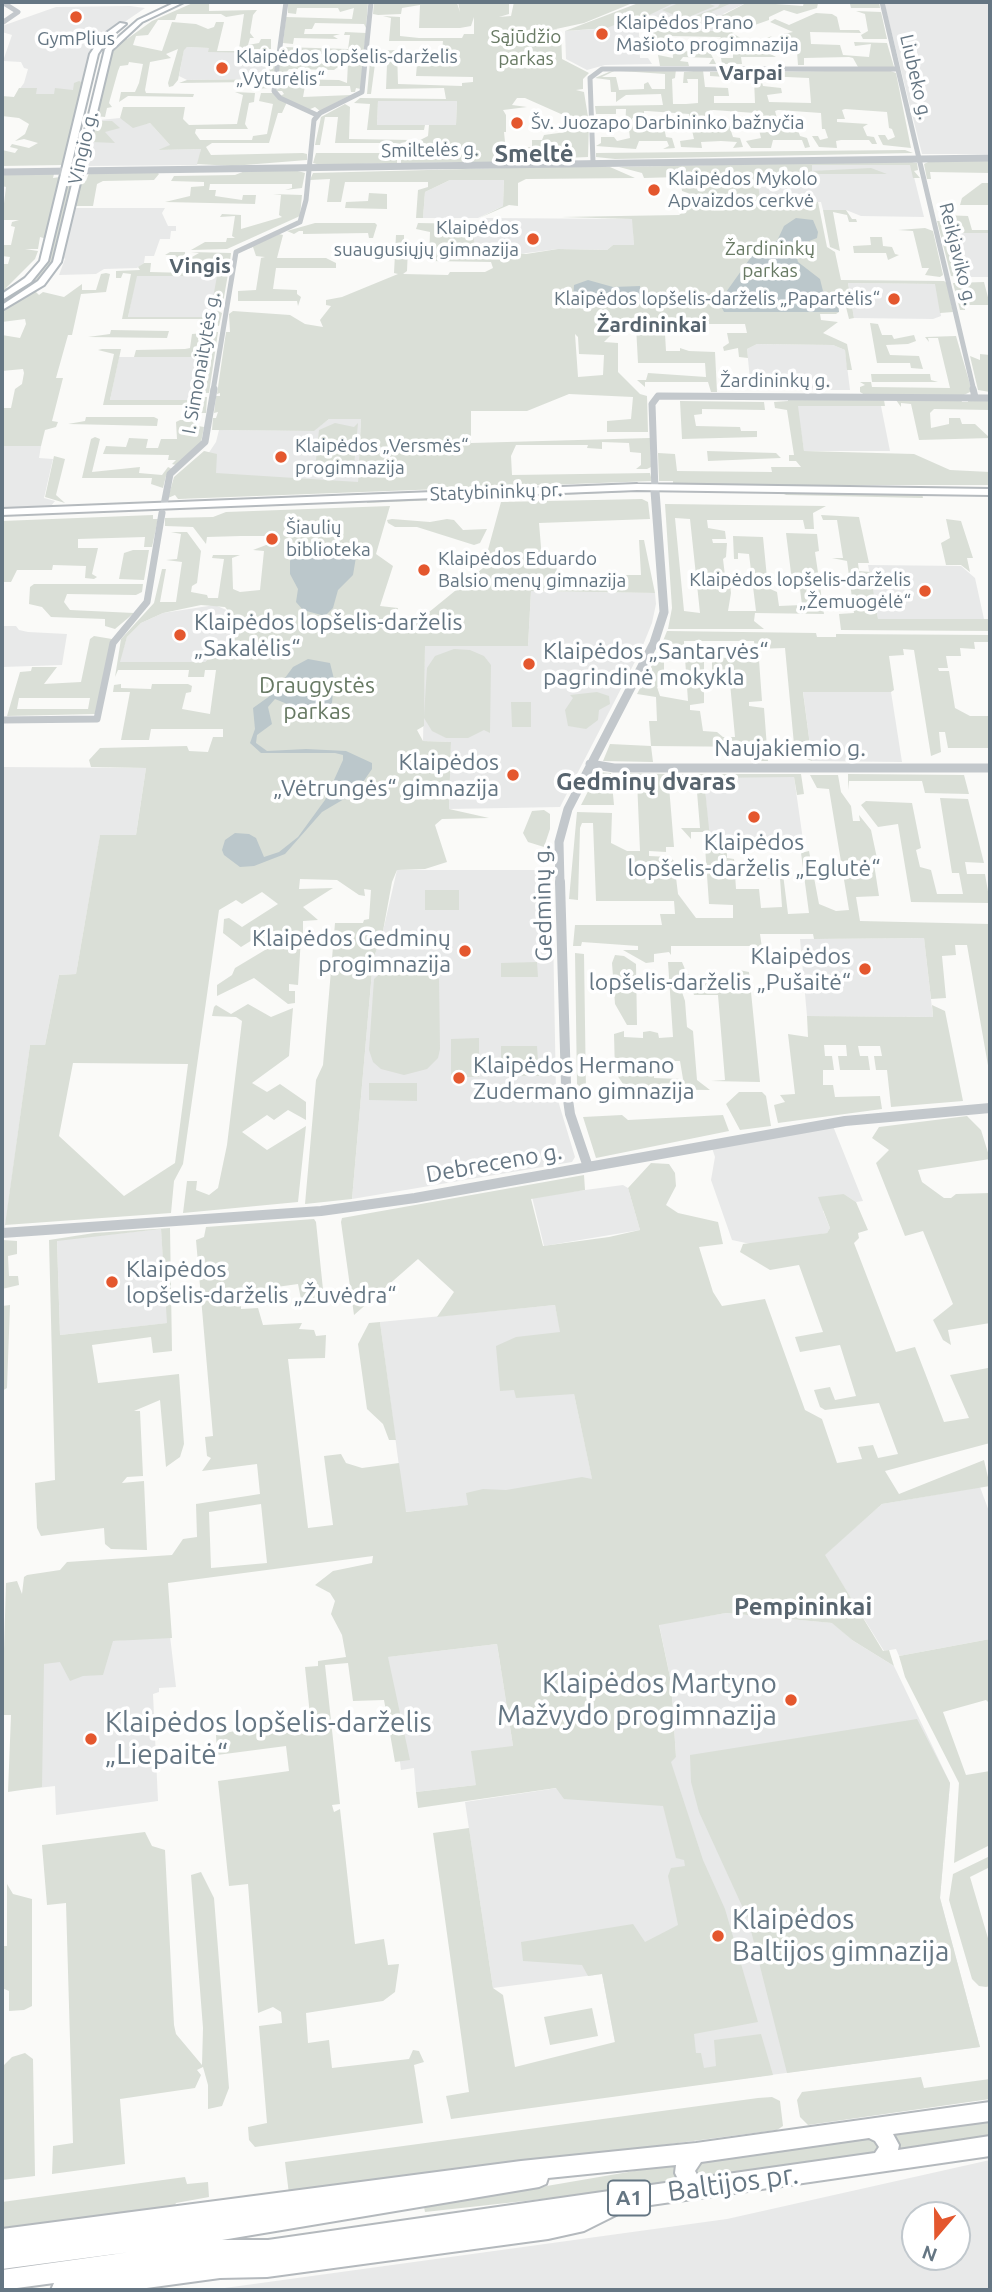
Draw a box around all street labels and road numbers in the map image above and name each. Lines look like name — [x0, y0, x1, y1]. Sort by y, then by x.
street label: Liubeko g. — [895, 32, 937, 122]
street label: Vingio g. — [63, 109, 103, 187]
street label: Smiltelės g. — [381, 138, 479, 162]
street label: Reikjaviko g. — [934, 200, 982, 308]
street label: I. Simonaitytės g. — [177, 290, 225, 436]
street label: Žardininkų g. — [720, 370, 830, 392]
street label: Statybininkų pr. — [429, 478, 563, 506]
street label: Naujakiemio g. — [714, 734, 866, 762]
street label: Gedminų g. — [528, 844, 558, 962]
street label: Debreceno g. — [424, 1137, 564, 1189]
street label: Baltijos pr. — [665, 2157, 801, 2209]
road number: A1 — [608, 2180, 650, 2216]

